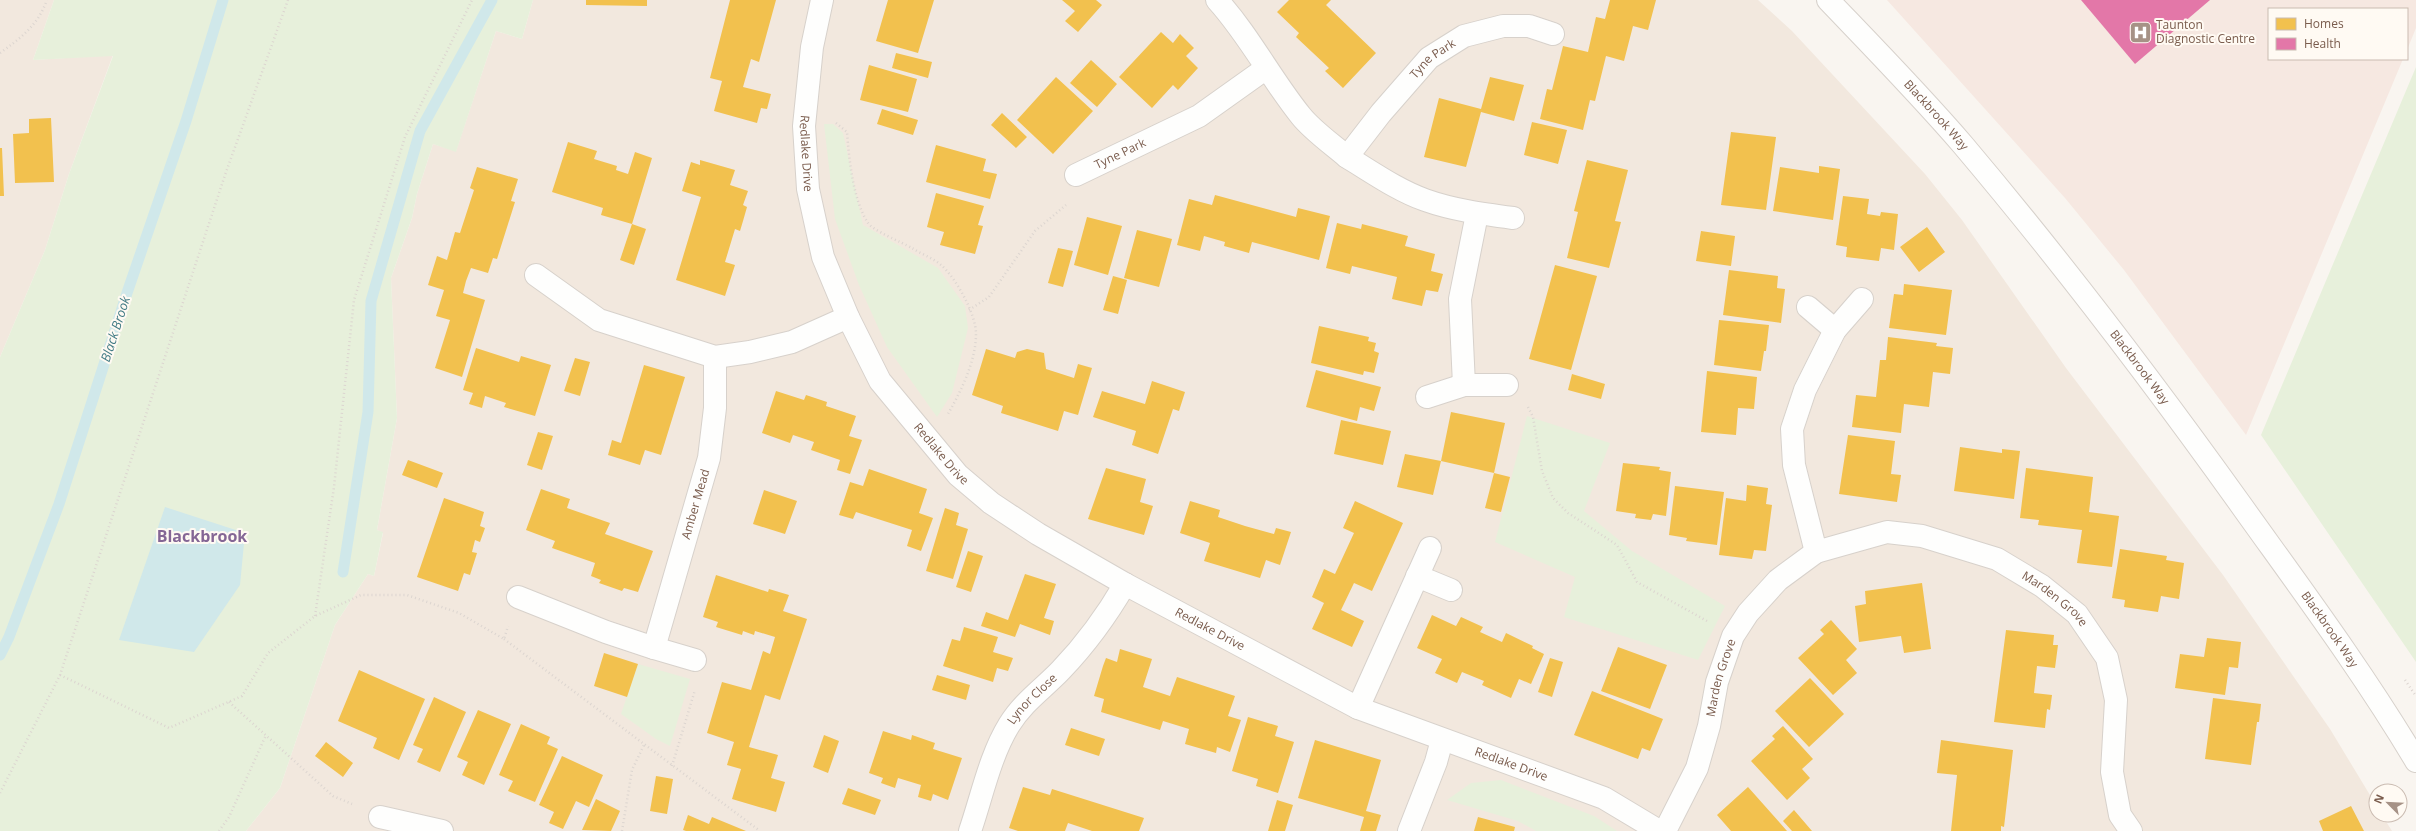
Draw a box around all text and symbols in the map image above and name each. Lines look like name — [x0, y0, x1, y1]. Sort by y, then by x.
legend — [2268, 8, 2408, 60]
text: Homes — [2304, 15, 2344, 32]
place label: Taunton Diagnostic Centre — [2156, 16, 2255, 47]
hospital icon: Taunton Diagnostic Centre — [2127, 19, 2153, 45]
street label: Tyne Park — [1406, 34, 1459, 82]
text: Health — [2304, 35, 2341, 52]
street label: Blackbrook Way — [1900, 76, 1973, 154]
street label: Redlake Drive — [796, 114, 817, 193]
street label: Tyne Park — [1092, 134, 1149, 173]
water label: Black Brook — [96, 293, 134, 364]
street label: Blackbrook Way — [2106, 326, 2174, 408]
street label: Redlake Drive — [910, 419, 973, 489]
street label: Amber Mead — [677, 467, 713, 541]
district label: Blackbrook — [157, 525, 247, 547]
street label: Marden Grove — [2019, 567, 2092, 630]
street label: Blackbrook Way — [2298, 588, 2363, 672]
street label: Redlake Drive — [1172, 603, 1248, 654]
street label: Marden Grove — [1702, 636, 1739, 718]
street label: Lynor Close — [1003, 669, 1061, 728]
street label: Redlake Drive — [1472, 742, 1551, 785]
north arrow — [2368, 783, 2408, 823]
text: N — [2370, 792, 2387, 806]

